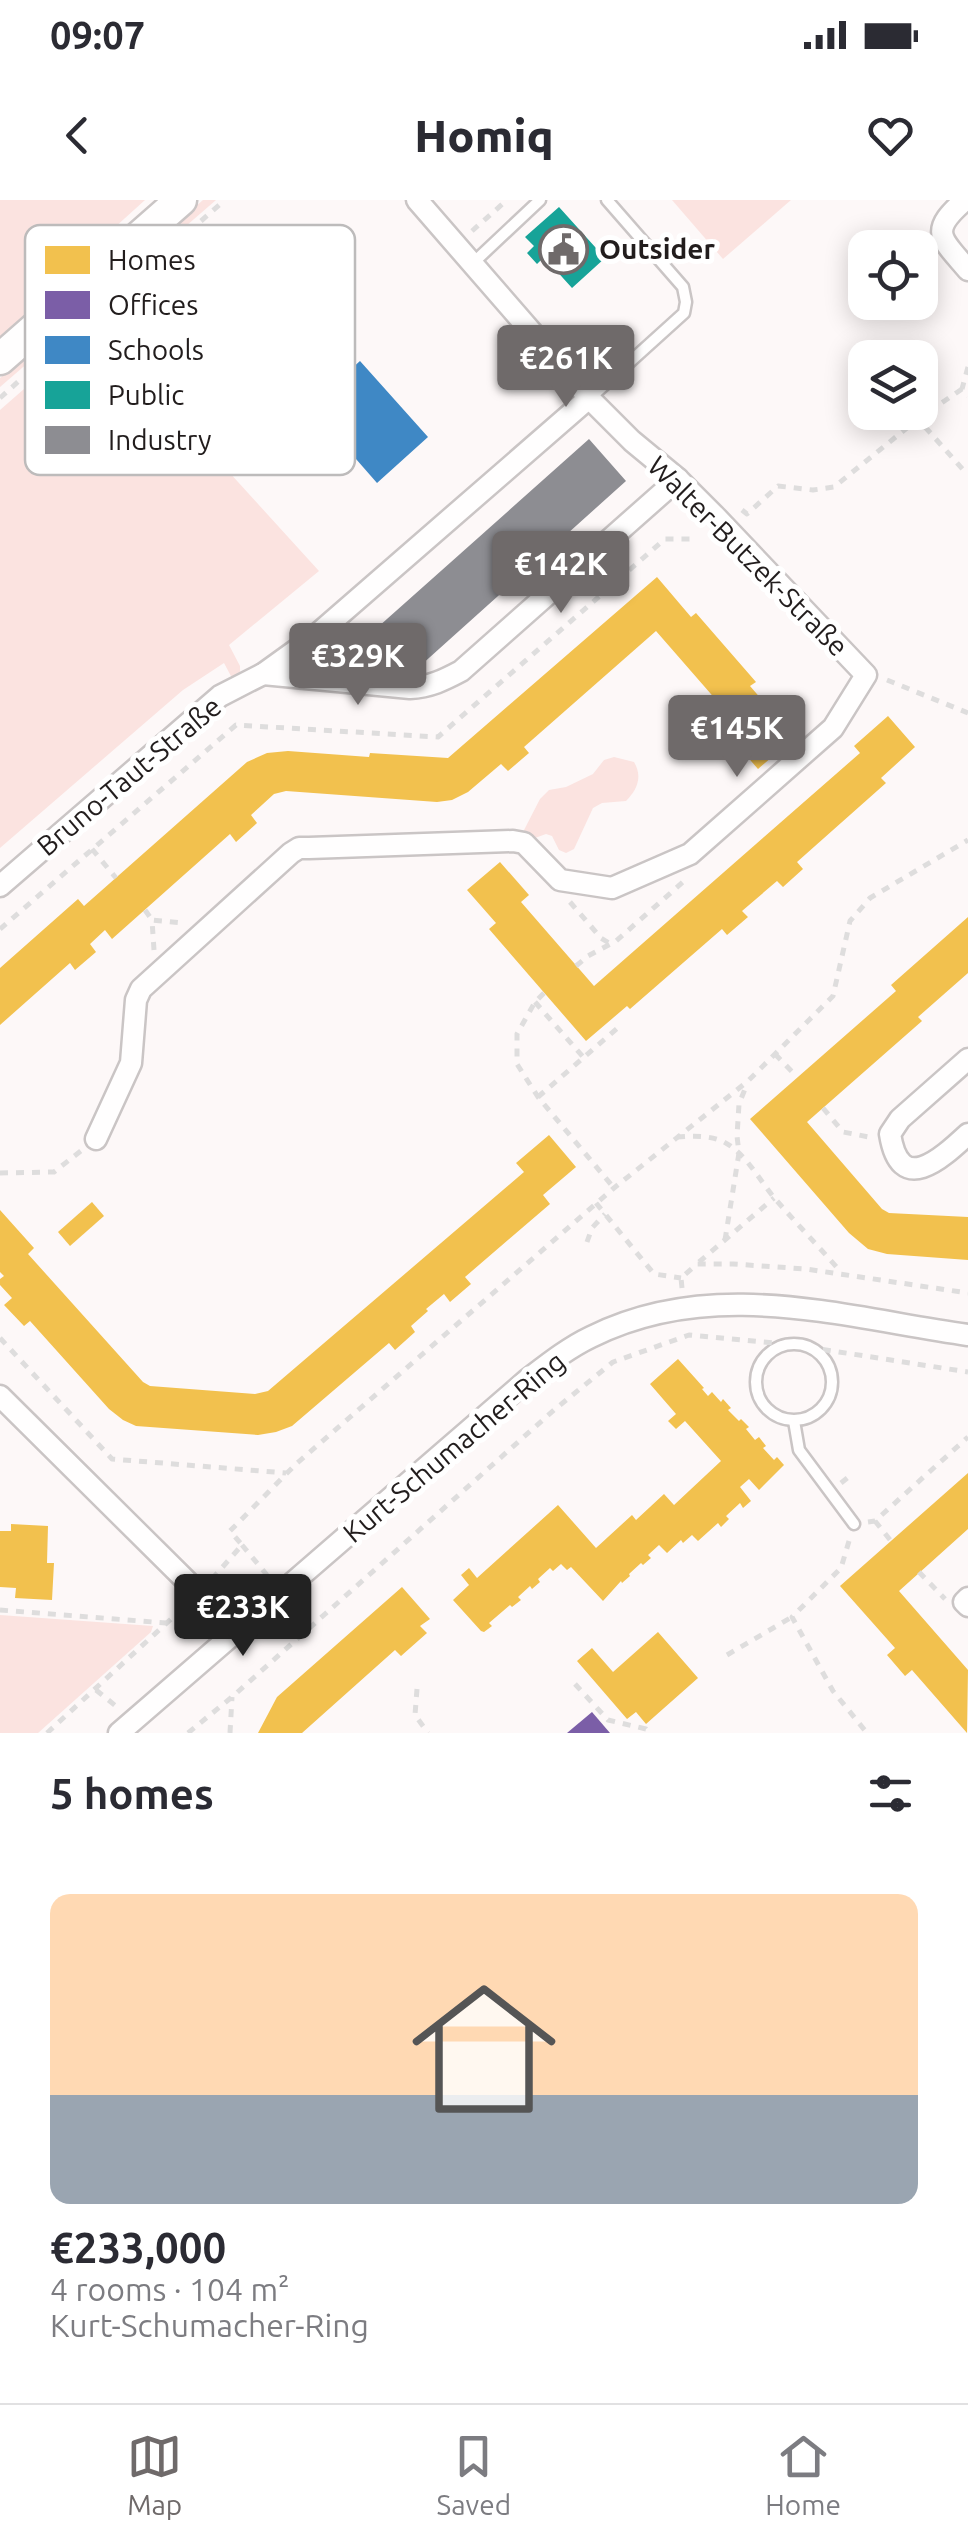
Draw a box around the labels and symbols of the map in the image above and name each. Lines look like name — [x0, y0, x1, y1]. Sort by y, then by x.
public building icon: Outsider — [538, 223, 590, 275]
legend — [25, 225, 355, 475]
place label: Outsider — [599, 233, 715, 264]
text: Homes — [108, 244, 196, 275]
text: Offices — [108, 289, 198, 320]
pin: €261K — [496, 325, 636, 410]
text: Schools — [108, 334, 204, 365]
text: Public — [108, 379, 184, 410]
text: Industry — [108, 424, 211, 455]
street label: Walter-Butzek-Straße — [642, 450, 854, 662]
pin: €142K — [491, 531, 631, 616]
pin: €329K — [288, 623, 428, 708]
street label: Bruno-Taut-Straße — [31, 690, 227, 861]
pin: €145K — [667, 695, 807, 780]
street label: Kurt-Schumacher-Ring — [337, 1345, 571, 1548]
pin: €233K — [173, 1574, 313, 1659]

